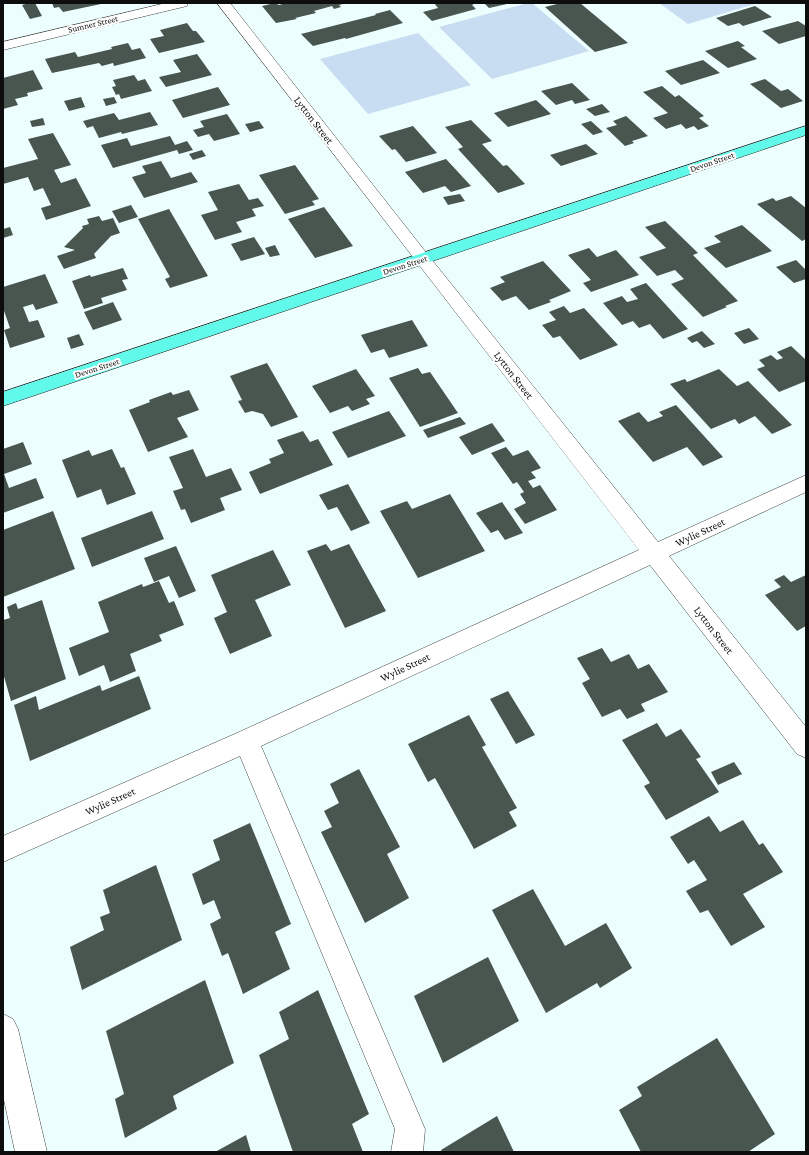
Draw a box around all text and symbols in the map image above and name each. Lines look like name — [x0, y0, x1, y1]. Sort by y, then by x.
street label: Sumner Street — [67, 13, 120, 35]
street label: Lytton Street — [291, 94, 336, 147]
street label: Devon Street — [689, 149, 736, 174]
street label: Devon Street — [382, 253, 429, 277]
street label: Lytton Street — [491, 349, 536, 402]
street label: Devon Street — [74, 356, 121, 380]
street label: Wylie Street — [673, 515, 727, 550]
street label: Lytton Street — [691, 604, 736, 657]
street label: Wylie Street — [378, 650, 432, 685]
street label: Wylie Street — [83, 785, 138, 818]

